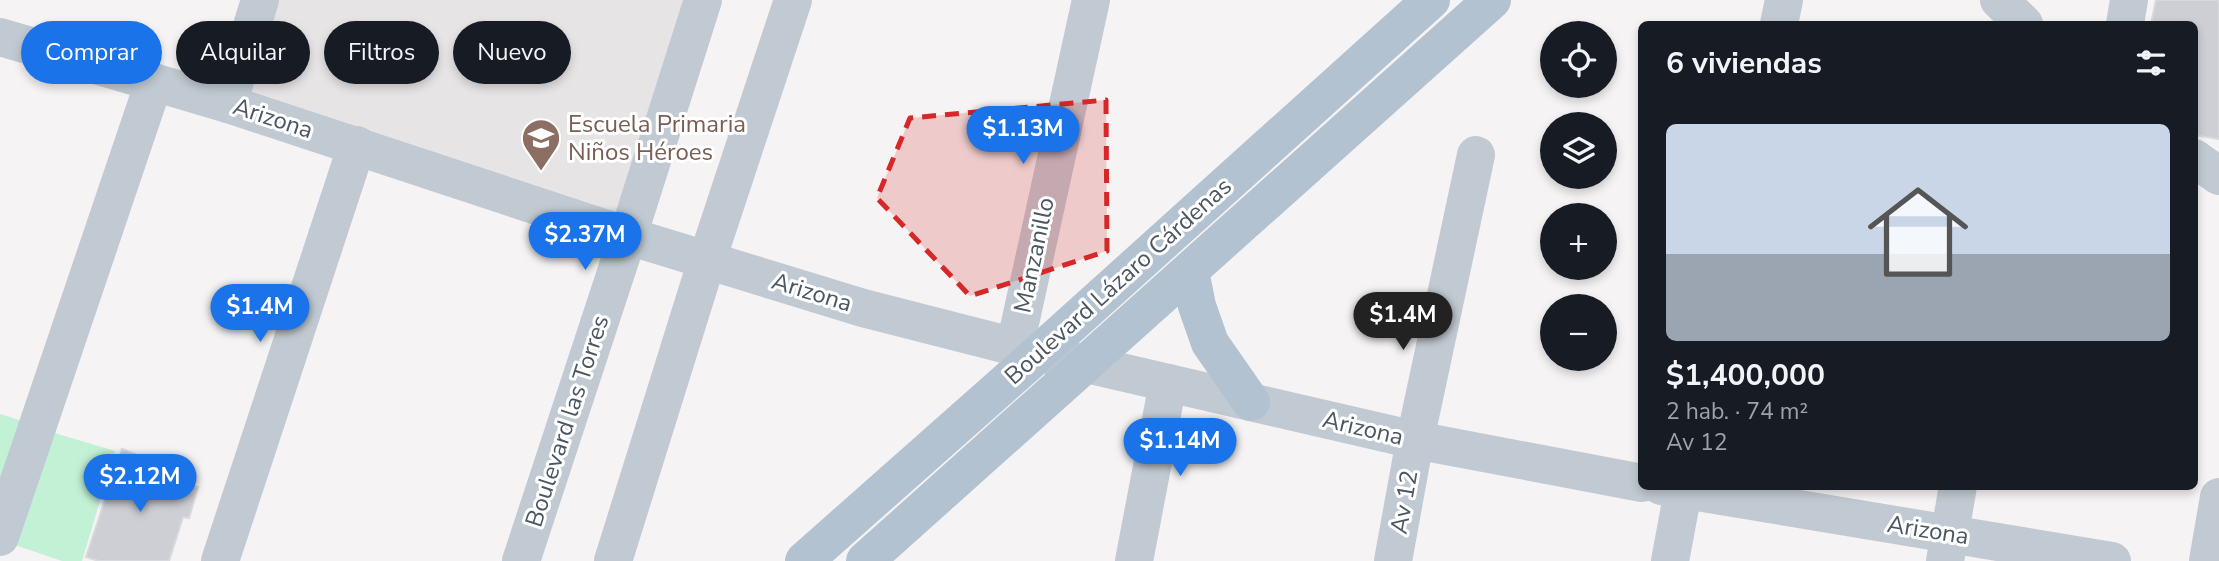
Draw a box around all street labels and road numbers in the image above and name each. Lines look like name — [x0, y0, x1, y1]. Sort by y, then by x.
street label: Arizona — [229, 90, 317, 146]
street label: Boulevard Lázaro Cárdenas — [998, 170, 1238, 392]
street label: Manzanillo — [1006, 194, 1062, 316]
street label: Arizona — [768, 265, 856, 319]
street label: Boulevard las Torres — [518, 311, 616, 531]
street label: Arizona — [1319, 403, 1407, 453]
street label: Av 12 — [1383, 468, 1425, 536]
street label: Arizona — [1885, 508, 1971, 552]

